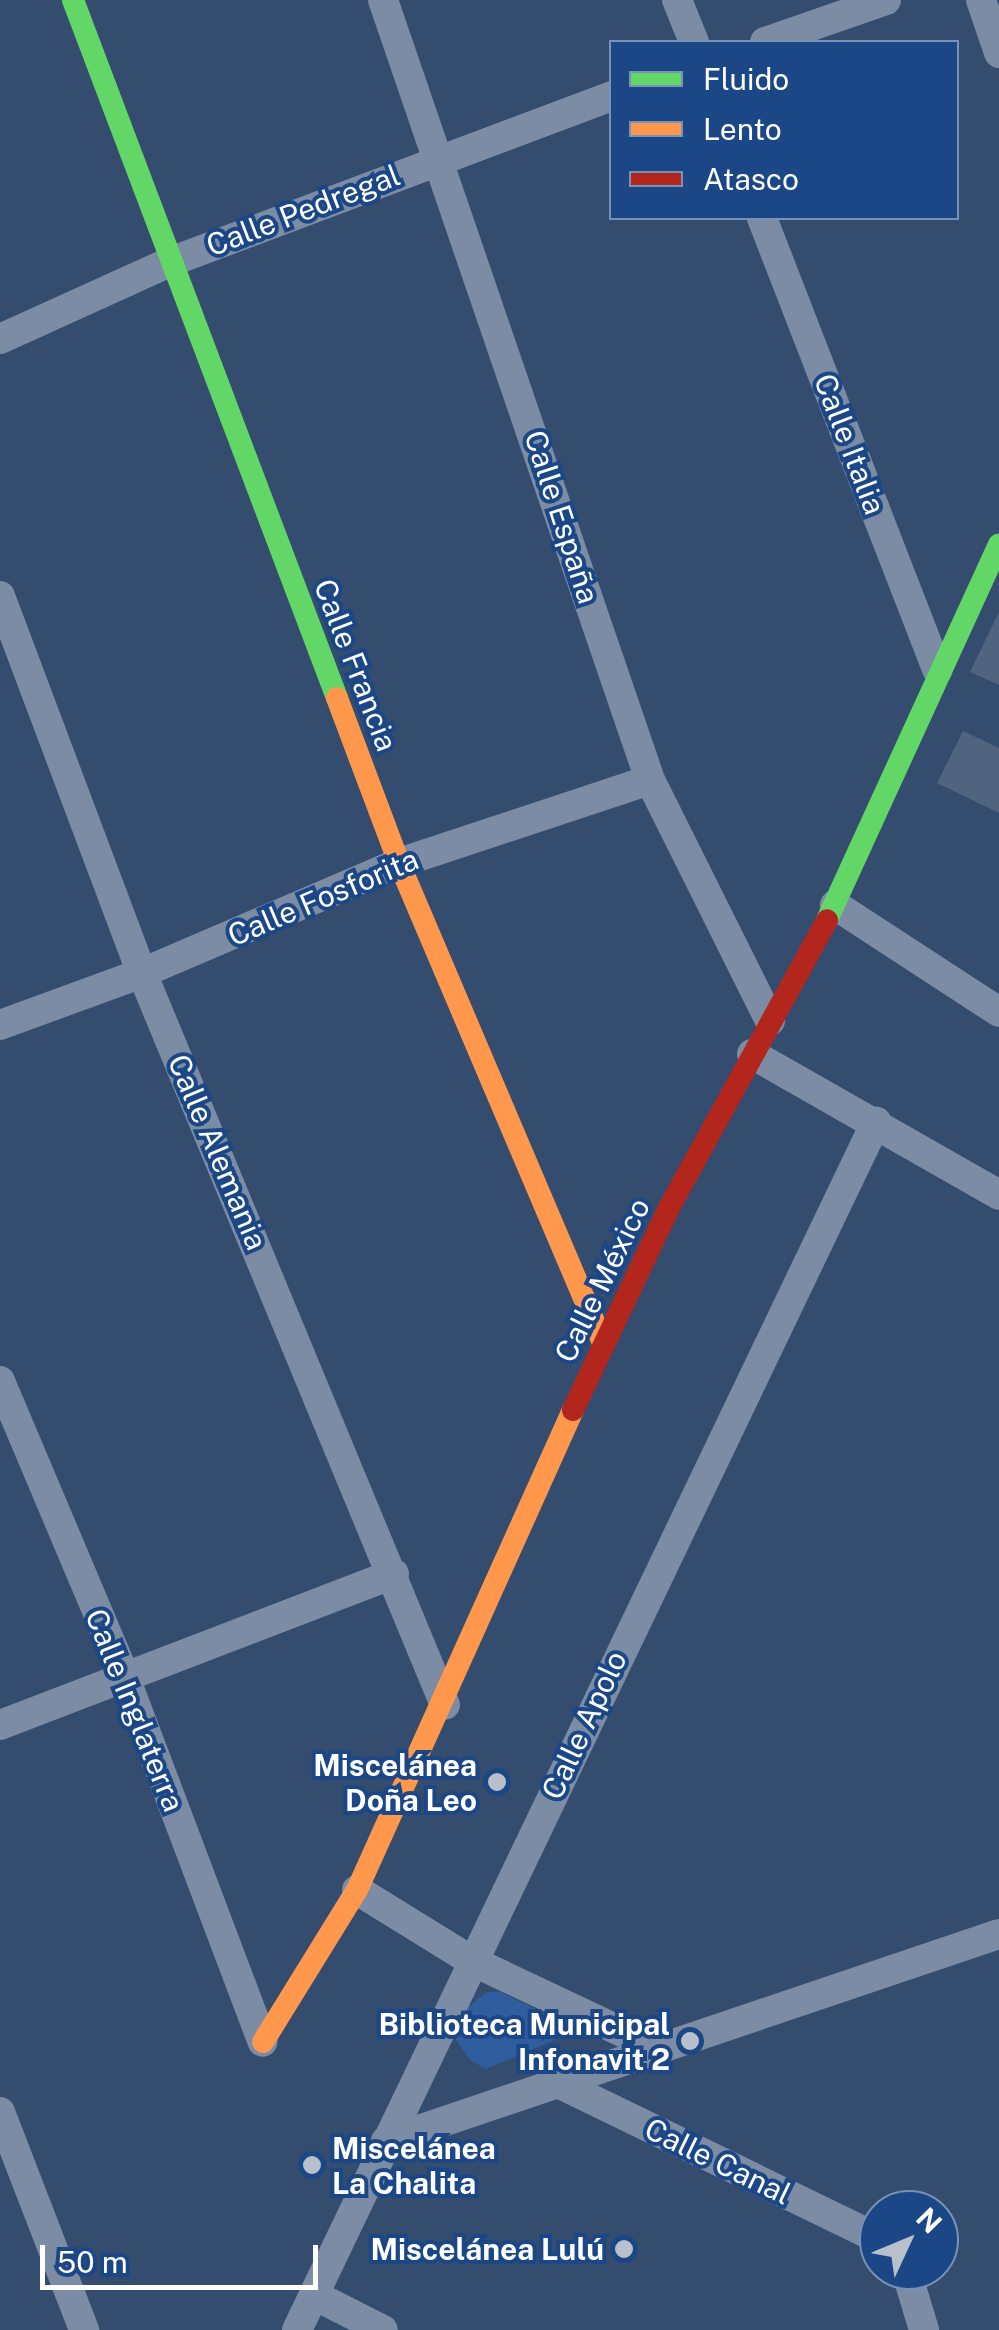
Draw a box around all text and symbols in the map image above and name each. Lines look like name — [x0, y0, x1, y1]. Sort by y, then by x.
legend — [609, 40, 959, 220]
text: Fluido — [703, 61, 789, 97]
text: Lento — [703, 111, 782, 147]
street label: Calle Pedregal — [201, 157, 405, 263]
text: Atasco — [703, 161, 799, 197]
street label: Calle Italia — [807, 369, 893, 519]
street label: Calle España — [517, 426, 607, 608]
street label: Calle Francia — [307, 574, 405, 756]
street label: Calle Fosforita — [222, 841, 424, 953]
street label: Calle Alemania — [161, 1049, 275, 1255]
street label: Calle México — [547, 1192, 657, 1368]
street label: Calle Inglaterra — [78, 1603, 192, 1817]
street label: Calle Apolo — [534, 1645, 634, 1805]
place label: Miscelánea Doña Leo — [313, 1747, 477, 1818]
marker: Miscelánea Doña Leo — [486, 1771, 508, 1793]
place label: Biblioteca Municipal Infonavit 2 — [379, 2006, 670, 2076]
marker: Biblioteca Municipal Infonavit 2 — [679, 2030, 701, 2052]
street label: Calle Canal — [639, 2110, 797, 2212]
place label: Miscelánea La Chalita — [332, 2130, 496, 2200]
marker: Miscelánea La Chalita — [301, 2154, 323, 2176]
north arrow — [859, 2190, 959, 2290]
text: N — [910, 2201, 949, 2240]
scale bar — [45, 2225, 322, 2287]
place label: Miscelánea Lulú — [371, 2231, 604, 2267]
marker: Miscelánea Lulú — [613, 2238, 635, 2260]
text: 50 m — [57, 2244, 128, 2280]

